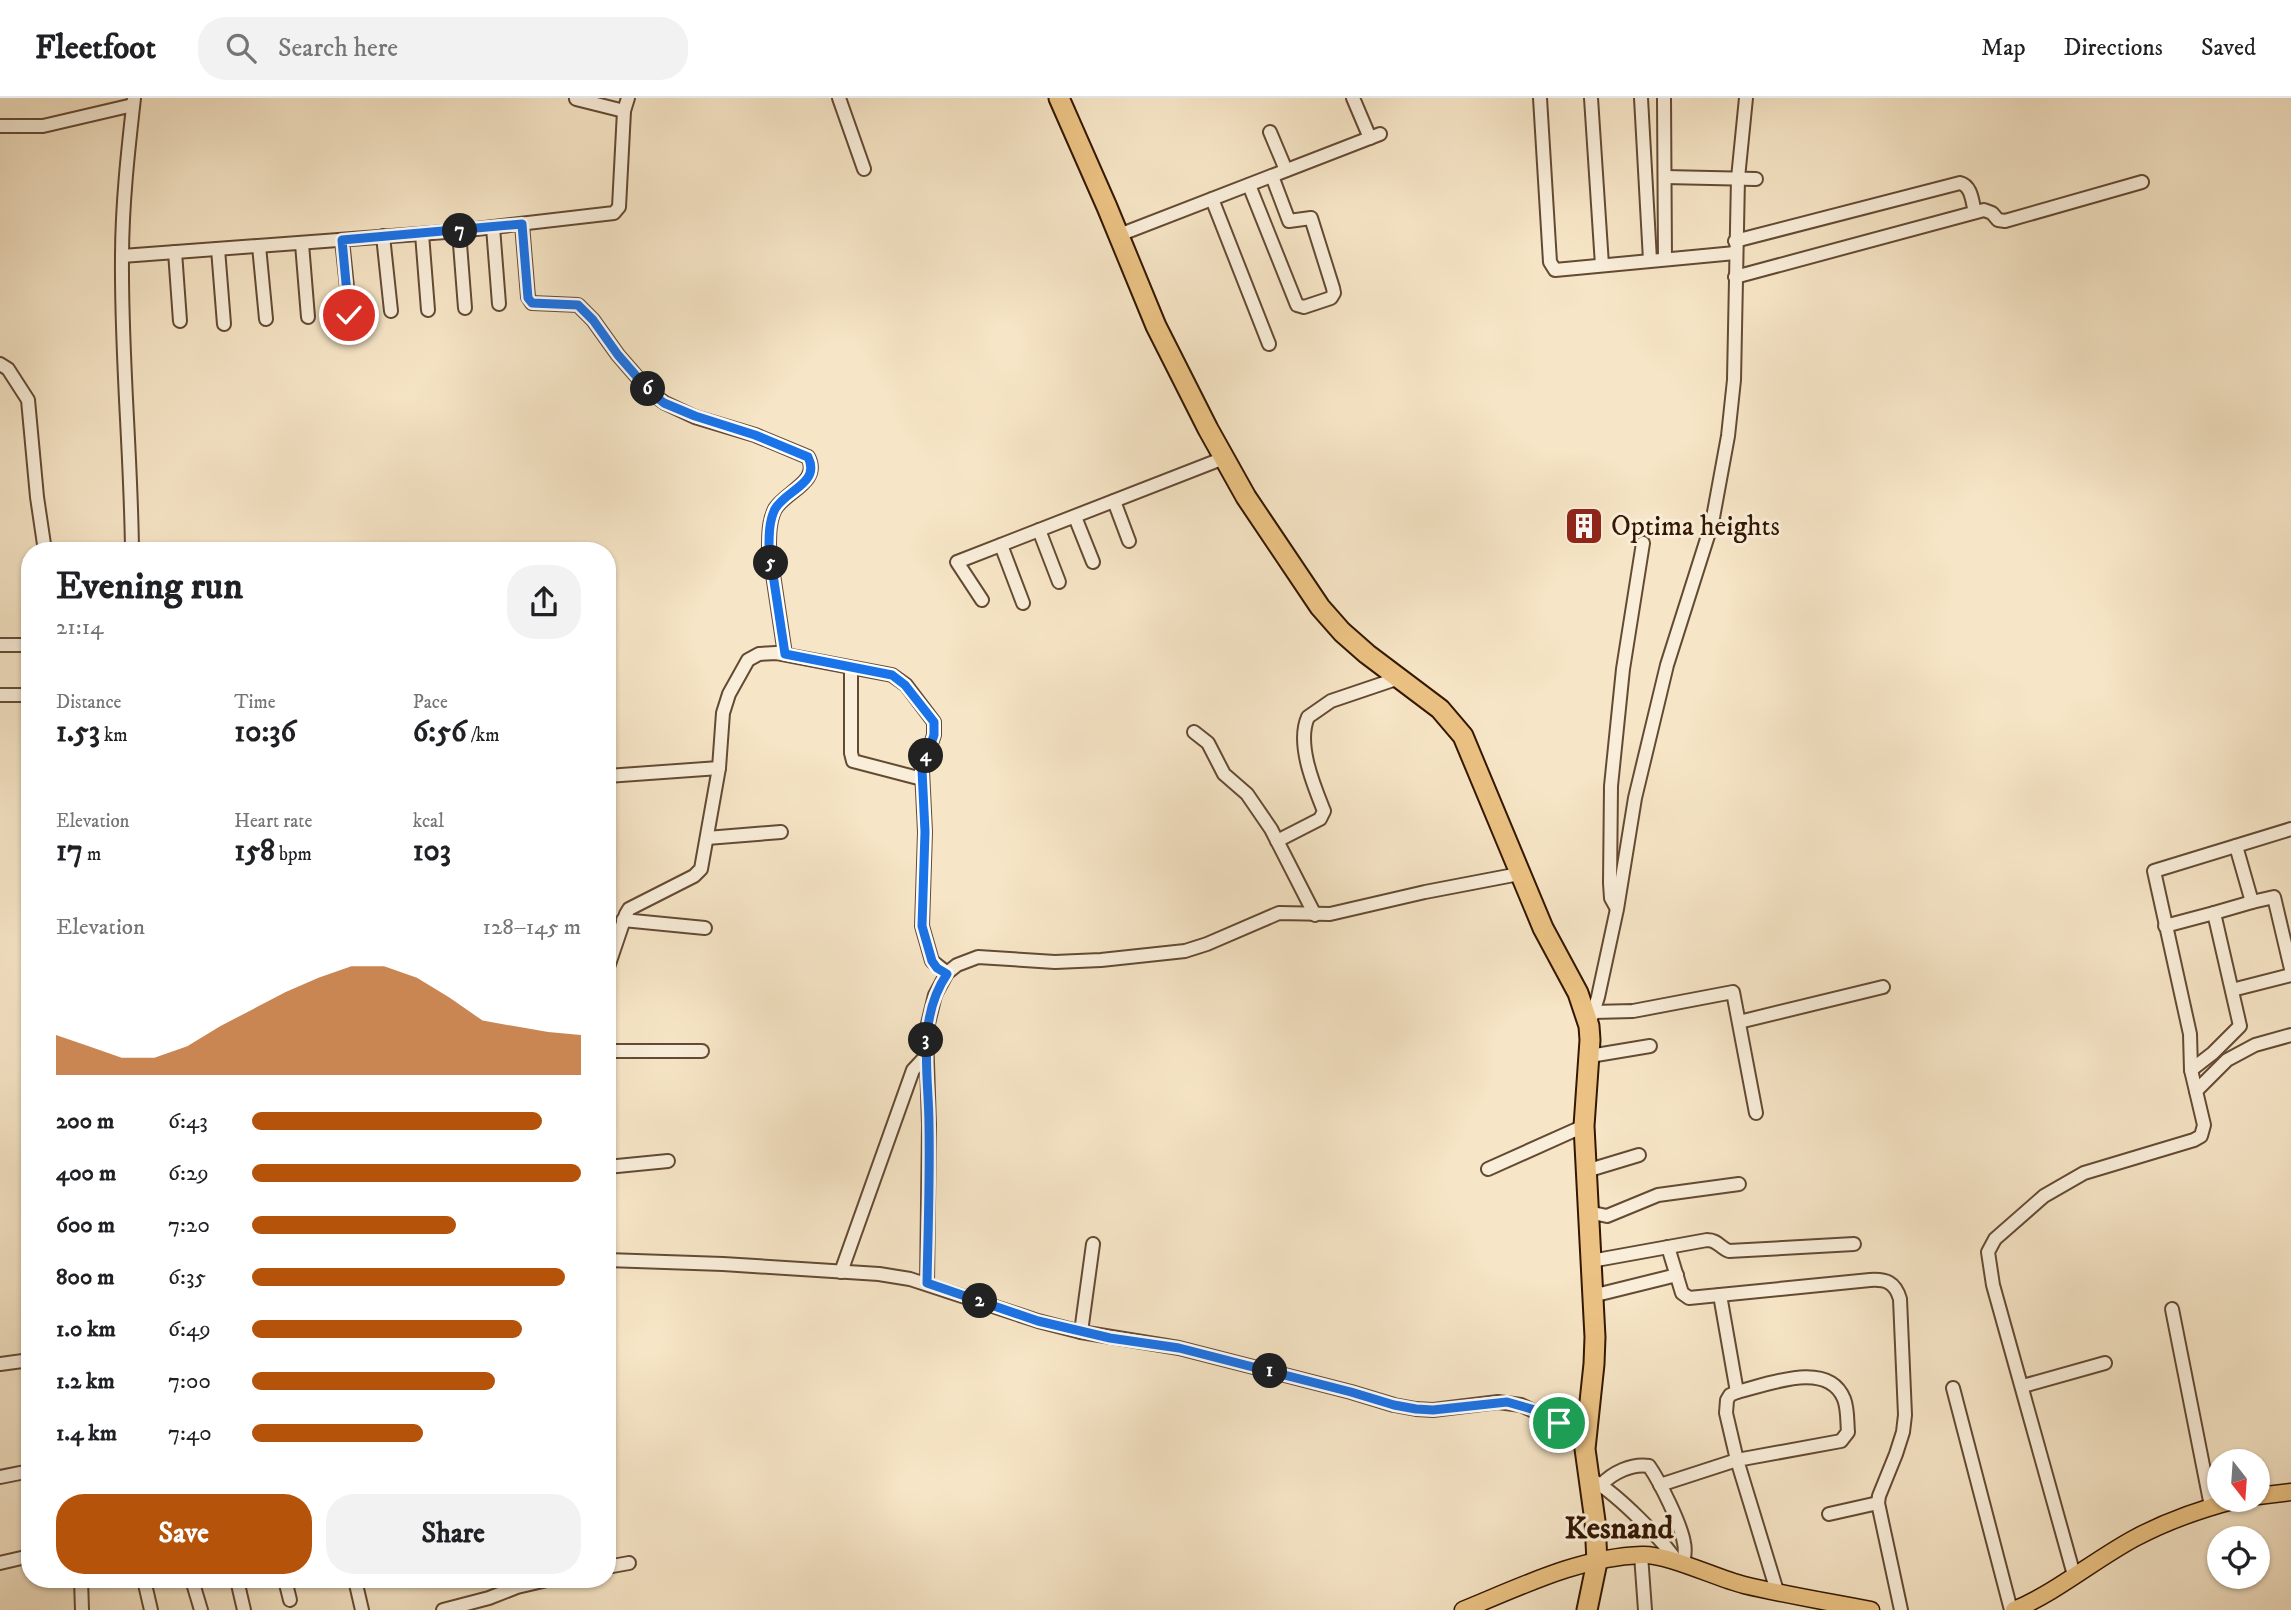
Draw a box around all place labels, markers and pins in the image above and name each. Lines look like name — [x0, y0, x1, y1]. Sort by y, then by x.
pin: 7 — [442, 214, 477, 248]
pin — [319, 285, 379, 345]
pin: 6 — [630, 372, 666, 406]
building icon: Optima heights — [1563, 505, 1605, 547]
place label: Optima heights — [1611, 509, 1780, 544]
pin: 5 — [754, 546, 788, 580]
pin: 4 — [908, 738, 944, 774]
pin: 3 — [908, 1023, 944, 1058]
pin: 2 — [962, 1284, 998, 1318]
pin: 1 — [1252, 1354, 1288, 1388]
pin — [1529, 1393, 1589, 1453]

